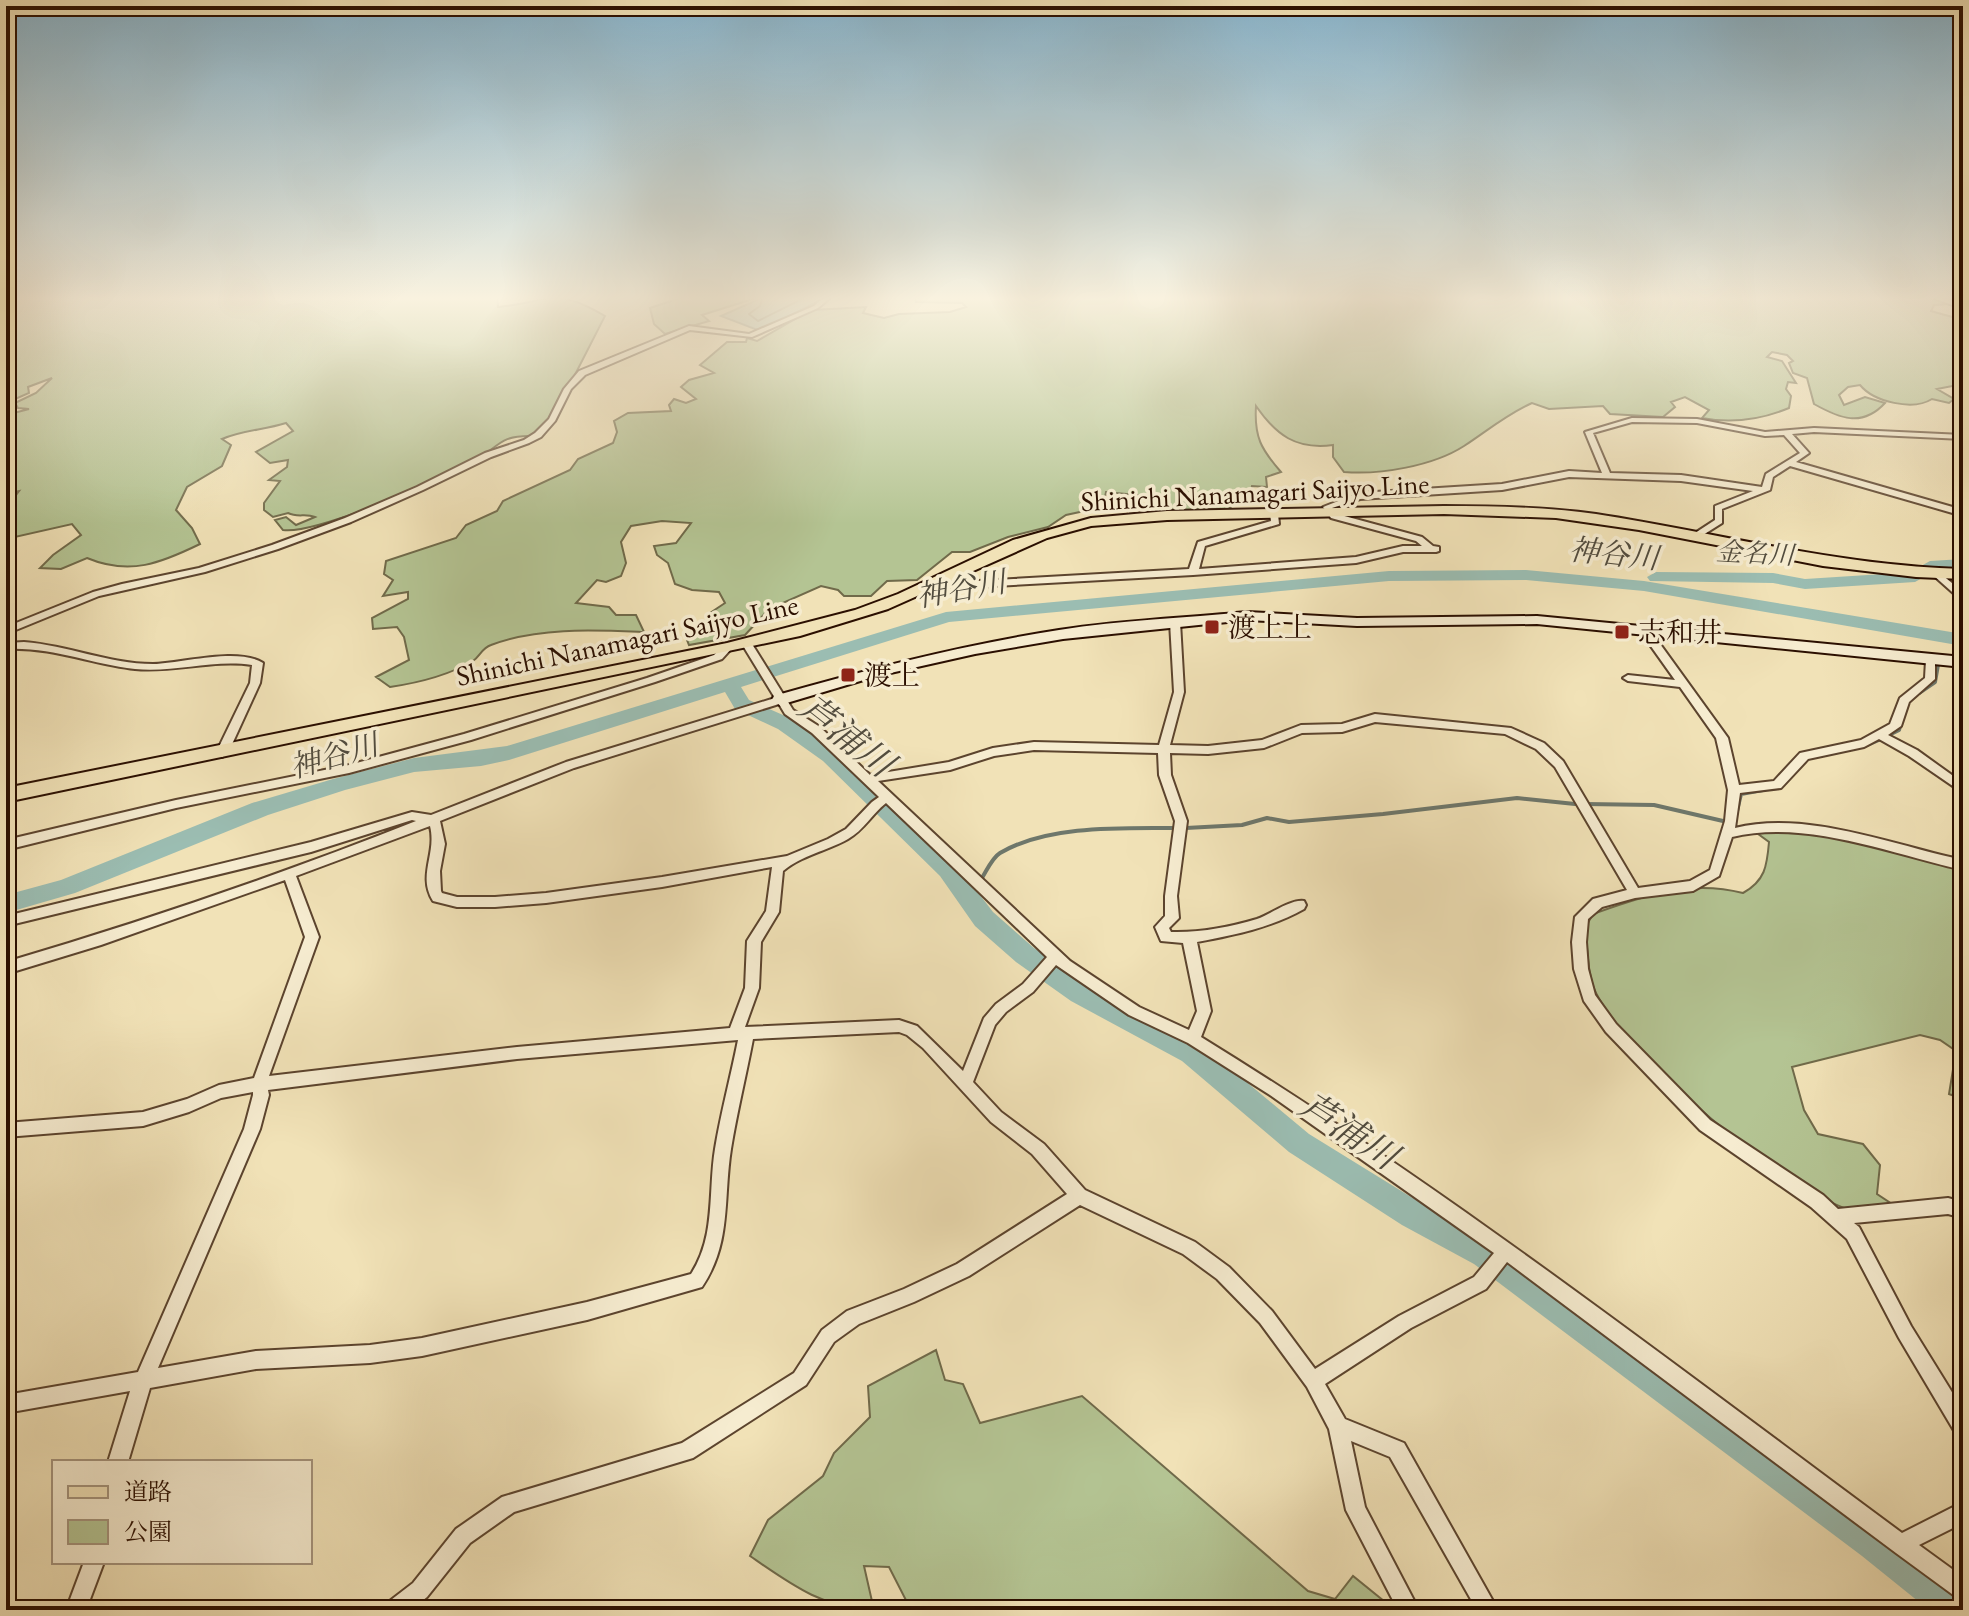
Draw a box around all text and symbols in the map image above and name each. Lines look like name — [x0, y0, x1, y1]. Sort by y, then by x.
street label: Shinichi Nanamagari Saijyo Line — [1080, 465, 1430, 519]
water label: 神谷川 — [1567, 529, 1664, 578]
water label: 金名川 — [1715, 534, 1798, 572]
water label: 神谷川 — [913, 561, 1012, 616]
street label: Shinichi Nanamagari Saijyo Line — [453, 586, 801, 694]
place label: 渡上上 — [1228, 609, 1312, 645]
place label: 志和井 — [1638, 614, 1722, 650]
marker: 渡上上 — [1203, 618, 1221, 636]
marker: 志和井 — [1613, 623, 1631, 641]
place label: 渡上 — [864, 657, 920, 693]
marker: 渡上 — [839, 666, 857, 684]
water label: 芦浦川 — [790, 684, 907, 790]
water label: 神谷川 — [285, 724, 385, 787]
water label: 芦浦川 — [1291, 1081, 1410, 1182]
legend — [52, 1460, 312, 1564]
text: 道路 — [124, 1476, 172, 1507]
text: 公園 — [124, 1516, 172, 1547]

